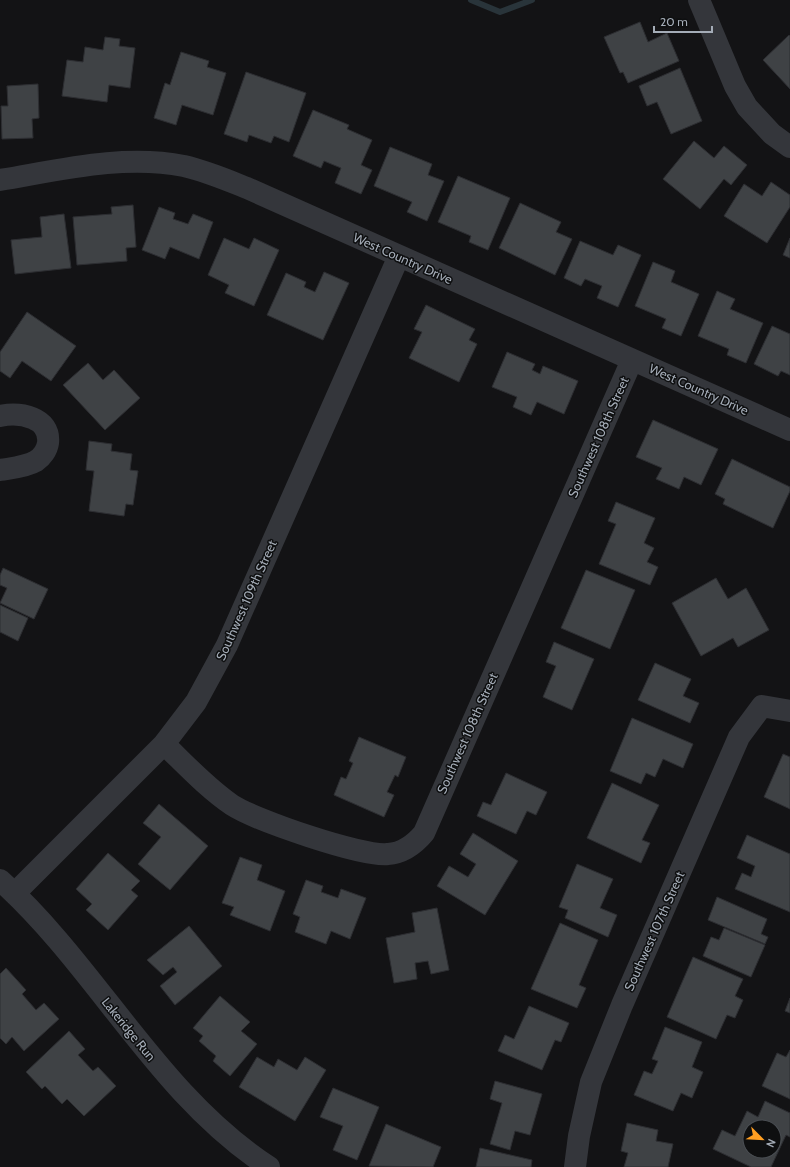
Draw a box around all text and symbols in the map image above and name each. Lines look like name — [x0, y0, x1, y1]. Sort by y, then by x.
scale bar — [654, 8, 712, 34]
text: 20 m — [660, 14, 688, 29]
street label: West Country Drive — [351, 229, 456, 287]
street label: West Country Drive — [647, 360, 752, 418]
street label: Southwest 108th Street — [564, 374, 632, 500]
street label: Southwest 109th Street — [212, 537, 280, 663]
street label: Southwest 108th Street — [433, 670, 501, 796]
street label: Southwest 107th Street — [620, 868, 688, 993]
street label: Lakeridge Run — [99, 994, 159, 1064]
north arrow — [742, 1119, 782, 1159]
text: N — [763, 1137, 779, 1149]

